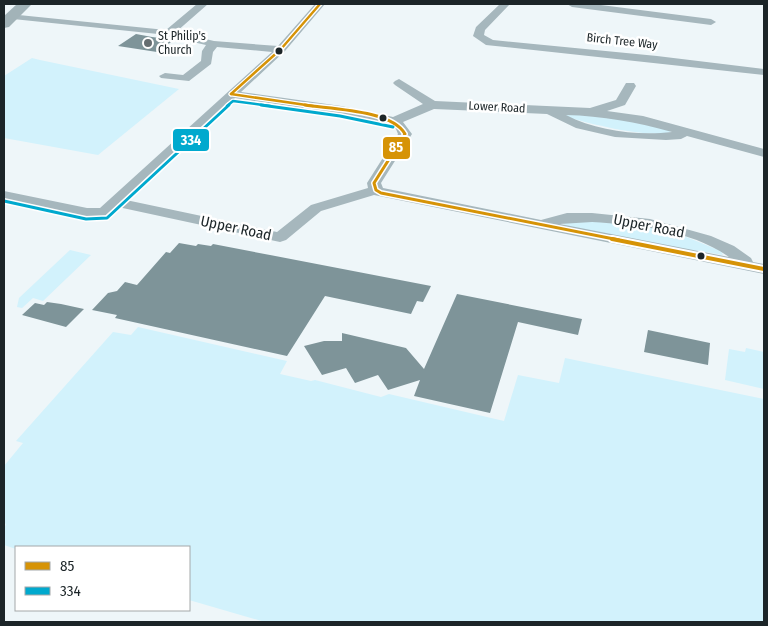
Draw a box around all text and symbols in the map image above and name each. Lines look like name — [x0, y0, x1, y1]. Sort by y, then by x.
place label: St Philip's Church — [158, 29, 206, 57]
street label: Birch Tree Way — [586, 30, 659, 52]
marker: St Philip's Church — [142, 37, 154, 49]
unlabelled marker — [274, 46, 284, 56]
street label: Lower Road — [468, 99, 526, 115]
unlabelled marker — [378, 113, 388, 123]
line badge: 334 — [172, 128, 210, 152]
text: 334 — [180, 132, 201, 149]
line badge: 85 — [382, 136, 411, 160]
text: 85 — [389, 139, 403, 156]
street label: Upper Road — [612, 210, 686, 242]
street label: Upper Road — [199, 212, 273, 244]
unlabelled marker — [696, 251, 706, 261]
legend — [15, 546, 190, 611]
text: 85 — [60, 557, 75, 575]
text: 334 — [60, 582, 81, 600]

